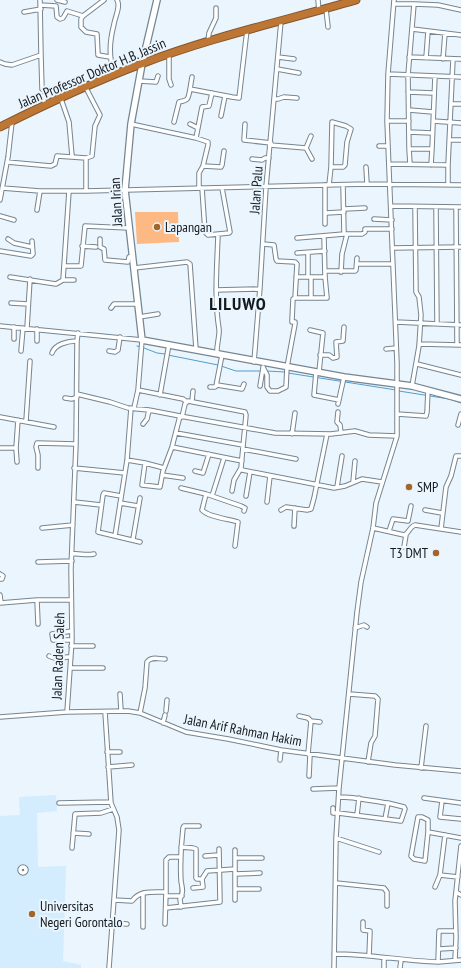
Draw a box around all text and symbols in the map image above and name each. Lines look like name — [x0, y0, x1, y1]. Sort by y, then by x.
street label: Jalan Professor Doktor H.B. Jassin — [15, 34, 168, 113]
street label: Jalan Palu — [245, 166, 267, 215]
street label: Jalan Irian — [106, 177, 126, 228]
place label: Lapangan — [165, 218, 212, 236]
marker: Lapangan — [152, 222, 162, 232]
district label: LILUWO — [209, 292, 267, 315]
place label: SMP — [417, 478, 438, 496]
marker: SMP — [404, 482, 414, 492]
place label: T3 DMT — [390, 544, 429, 562]
marker: T3 DMT — [431, 548, 441, 558]
street label: Jalan Raden Saleh — [47, 612, 69, 701]
street label: Jalan Arif Rahman Hakim — [182, 710, 303, 750]
place label: Universitas Negeri Gorontalo — [40, 897, 123, 931]
marker: Universitas Negeri Gorontalo — [27, 909, 37, 919]

